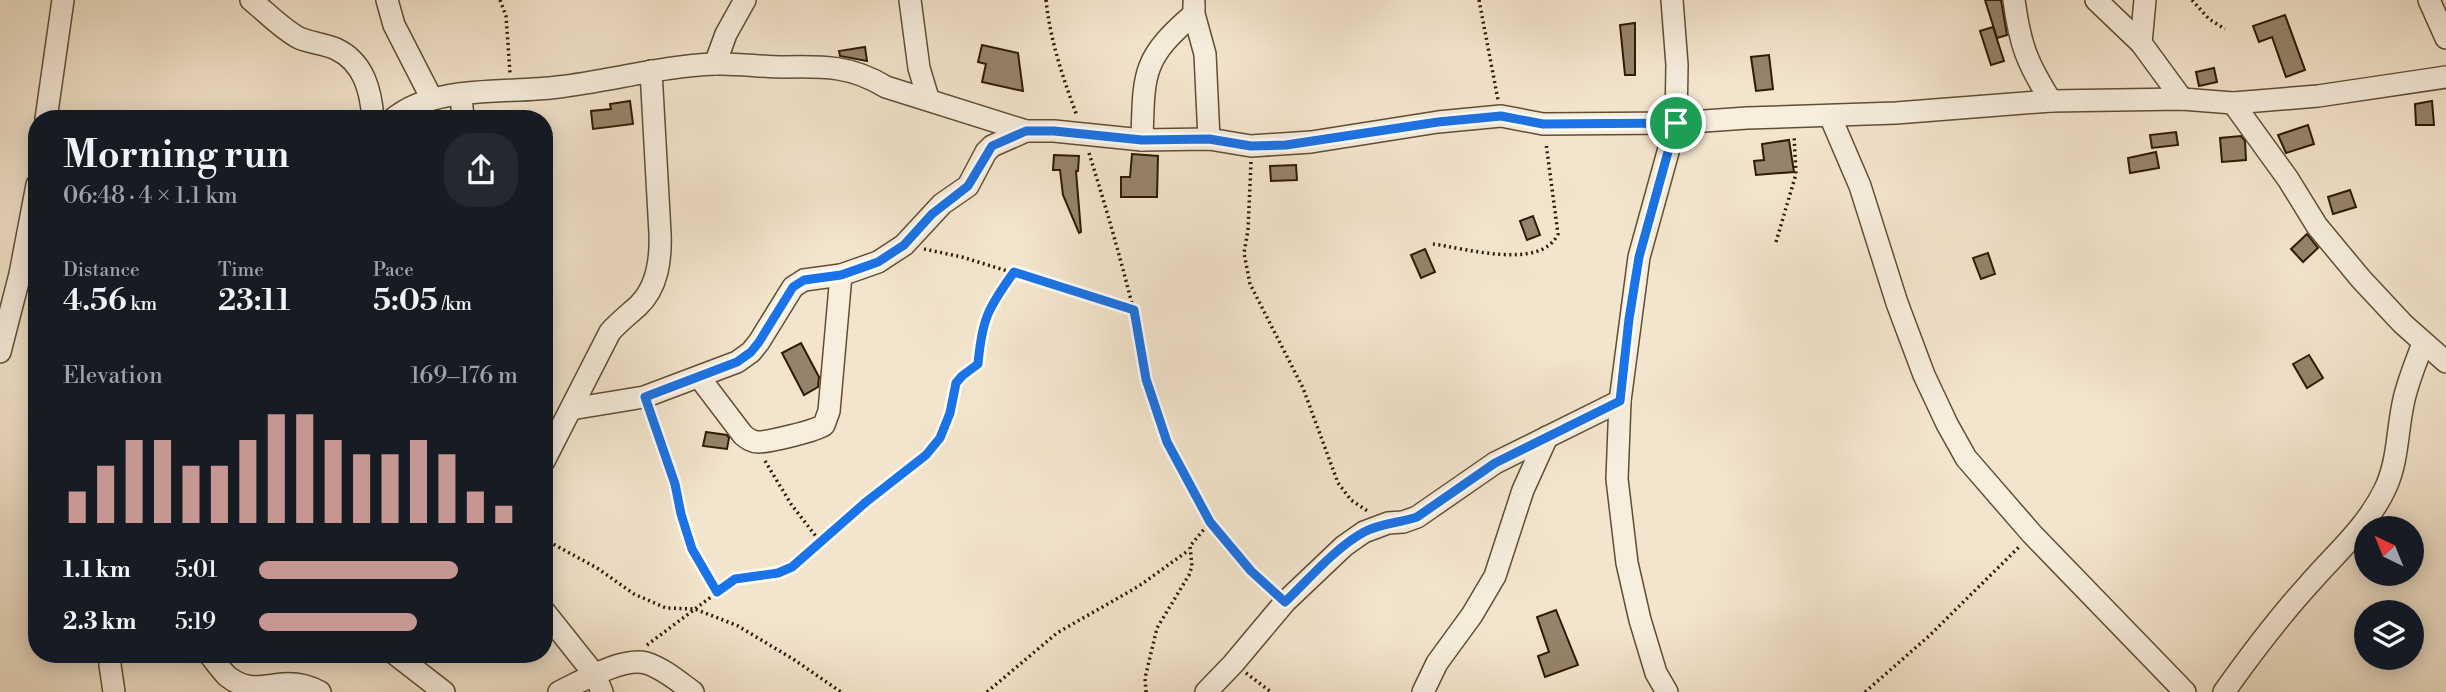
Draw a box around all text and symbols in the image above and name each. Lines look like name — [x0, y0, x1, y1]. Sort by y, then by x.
pin — [1646, 93, 1706, 153]
icon: arrive — [1657, 104, 1695, 142]
text: Morning run — [63, 132, 289, 179]
button: share — [444, 133, 518, 207]
text: 06:48 · 4 × 1.1 km — [63, 182, 238, 210]
text: Distance — [63, 258, 140, 282]
text: Time — [218, 258, 264, 282]
text: Pace — [373, 258, 414, 282]
text: 4.56 — [63, 282, 127, 320]
text: 23:11 — [218, 282, 290, 320]
text: 5:05 — [373, 282, 438, 320]
text: km — [127, 292, 157, 316]
text: /km — [438, 292, 472, 316]
text: Elevation — [63, 362, 163, 390]
text: 169–176 m — [410, 362, 518, 390]
north arrow — [2354, 516, 2424, 586]
map controls — [2354, 516, 2424, 670]
text: 1.1 km — [63, 556, 131, 584]
text: 5:01 — [175, 556, 217, 584]
button: layers — [2354, 600, 2424, 670]
text: 2.3 km — [63, 608, 136, 636]
text: 5:19 — [175, 608, 216, 636]

